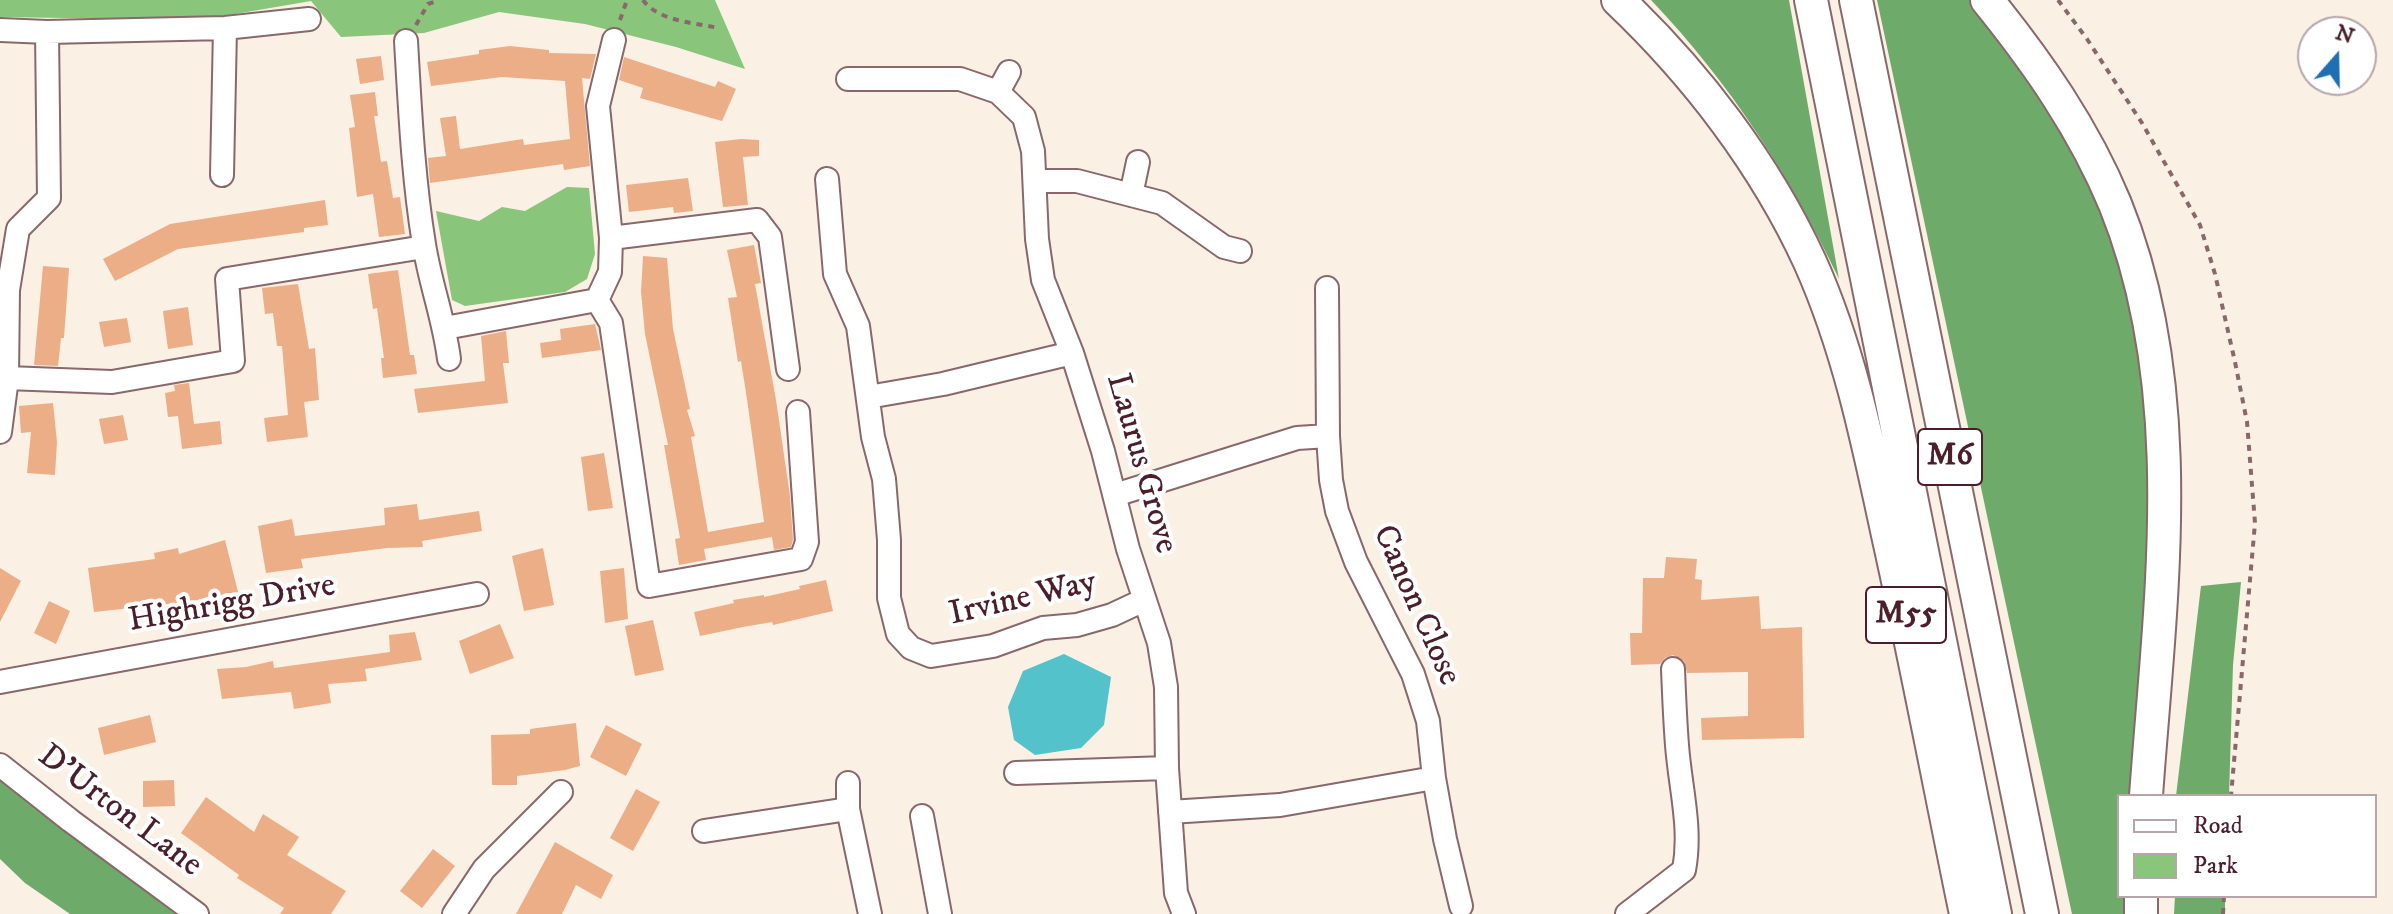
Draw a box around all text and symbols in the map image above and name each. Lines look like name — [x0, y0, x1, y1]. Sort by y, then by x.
north arrow — [2297, 16, 2377, 96]
text: N — [2332, 19, 2358, 51]
street label: Laurus Grove — [1095, 369, 1185, 559]
road number: M6 — [1918, 429, 1982, 485]
street label: Canon Close — [1362, 520, 1468, 692]
street label: Irvine Way — [946, 563, 1100, 637]
street label: Highrigg Drive — [125, 567, 339, 643]
road number: M55 — [1866, 587, 1946, 643]
street label: D'Urton Lane — [29, 737, 209, 887]
legend — [2117, 794, 2377, 898]
text: Road — [2193, 811, 2243, 841]
text: Park — [2193, 851, 2238, 881]

